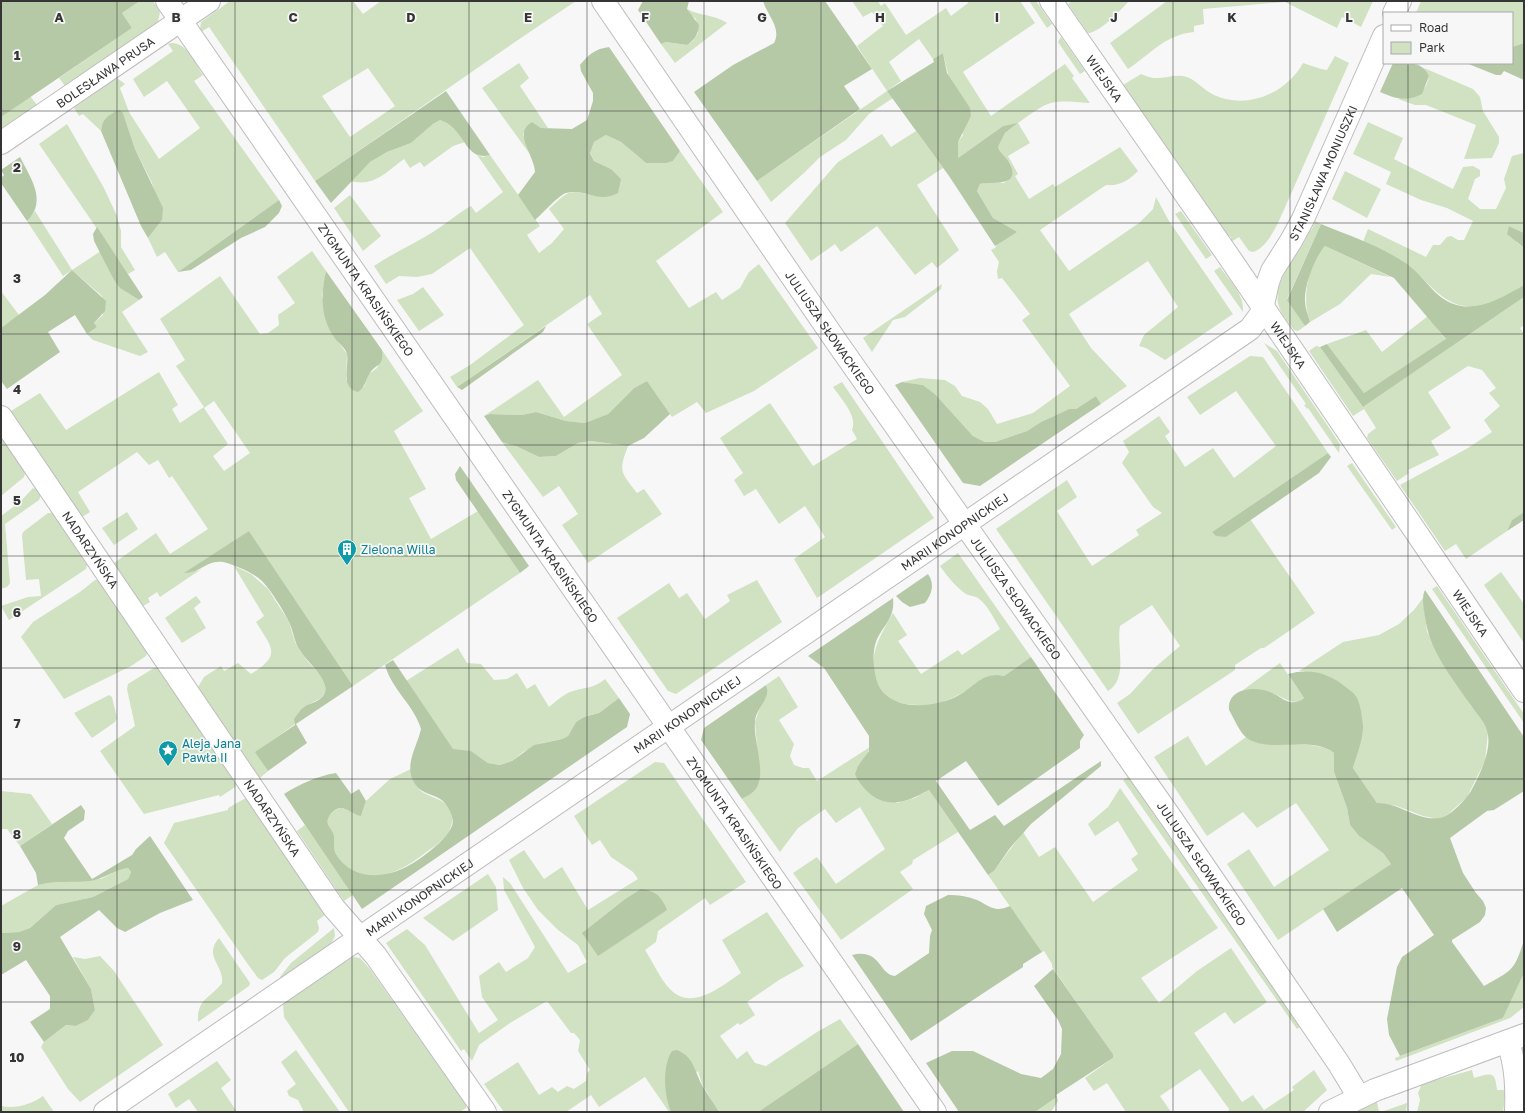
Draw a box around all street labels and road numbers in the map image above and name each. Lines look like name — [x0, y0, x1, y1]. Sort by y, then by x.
street label: BOLESŁAWA PRUSA — [53, 33, 157, 111]
street label: WIEJSKA — [1083, 52, 1126, 104]
street label: STANISŁAWA MONIUSZKI — [1285, 103, 1360, 243]
street label: ZYGMUNTA KRASIŃSKIEGO — [315, 220, 418, 359]
street label: JULIUSZA SŁOWACKIEGO — [782, 268, 879, 397]
street label: WIEJSKA — [1267, 318, 1310, 371]
street label: ZYGMUNTA KRASIŃSKIEGO — [500, 487, 602, 626]
street label: MARII KONOPNICKIEJ — [898, 489, 1011, 573]
street label: NADARZYŃSKA — [59, 508, 122, 591]
street label: JULIUSZA SŁOWACKIEGO — [968, 533, 1065, 663]
street label: WIEJSKA — [1450, 586, 1492, 639]
street label: MARII KONOPNICKIEJ — [630, 672, 744, 756]
street label: ZYGMUNTA KRASIŃSKIEGO — [684, 753, 786, 892]
street label: NADARZYŃSKA — [241, 776, 304, 859]
street label: JULIUSZA SŁOWACKIEGO — [1154, 798, 1250, 929]
street label: MARII KONOPNICKIEJ — [363, 855, 476, 939]

